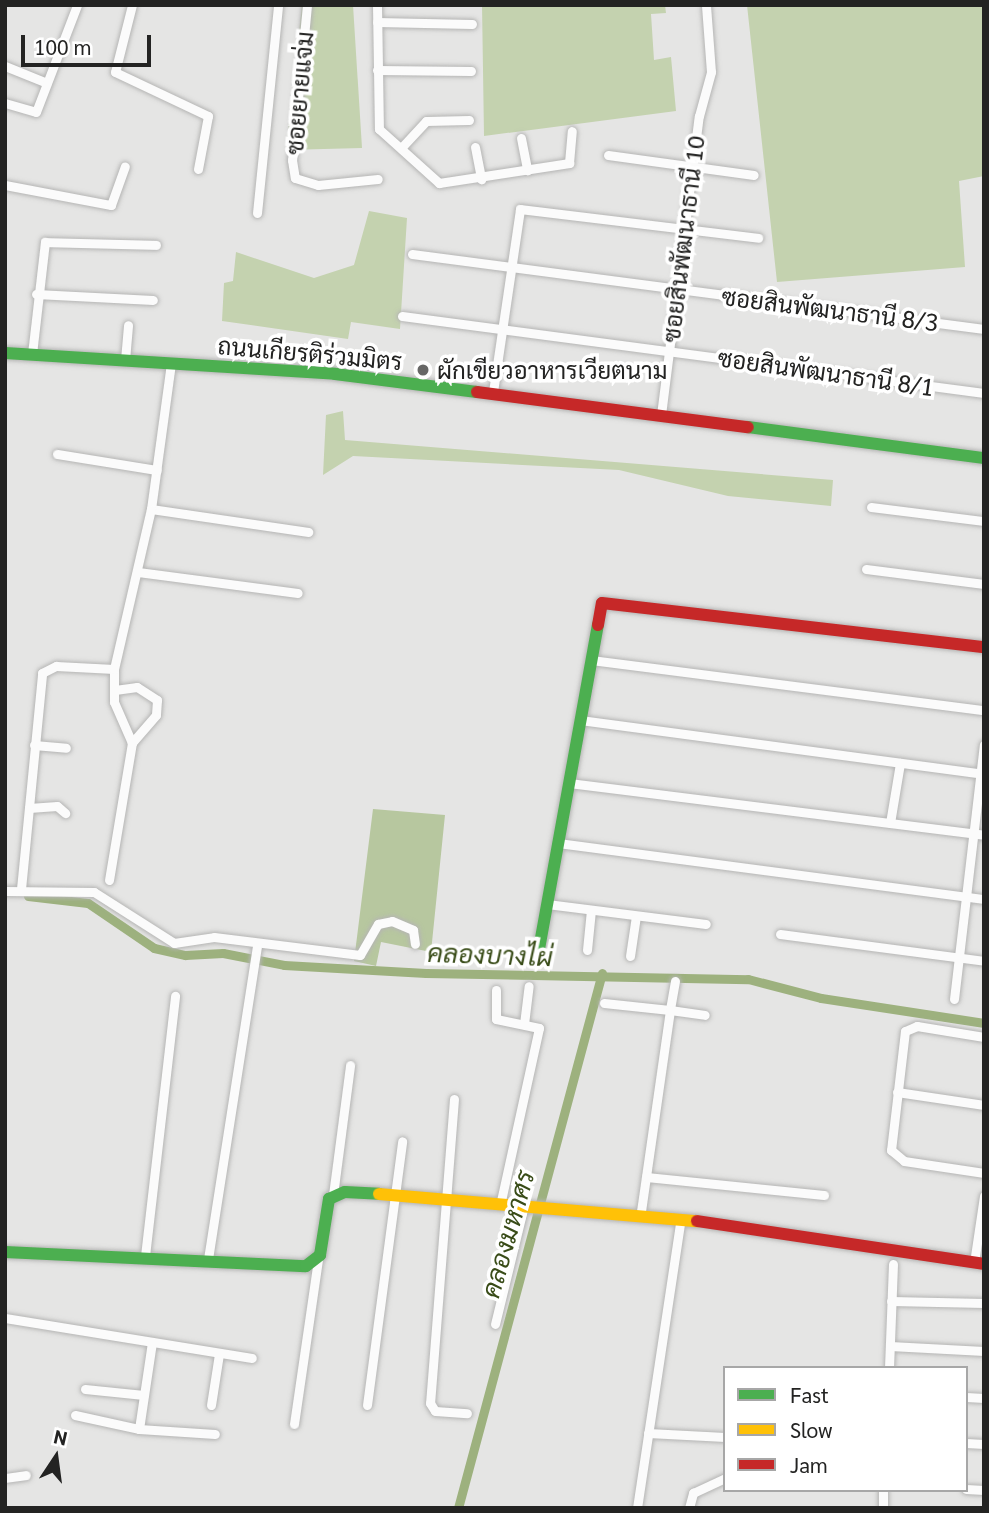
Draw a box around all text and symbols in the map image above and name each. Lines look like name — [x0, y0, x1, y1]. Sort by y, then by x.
scale bar — [24, 21, 154, 65]
street label: ซอยยายแจ่ม — [279, 30, 319, 156]
text: 100 m — [34, 33, 91, 60]
street label: ซอยสินพัฒนาธานี 10 — [656, 134, 710, 344]
street label: ซอยสินพัฒนาธานี 8/3 — [720, 281, 940, 337]
street label: ถนนเกียรติร่วมมิตร — [216, 331, 404, 375]
street label: ซอยสินพัฒนาธานี 8/1 — [716, 343, 936, 401]
place label: ผักเขียวอาหารเวียตนาม — [437, 356, 667, 384]
marker: ผักเขียวอาหารเวียตนาม — [415, 362, 431, 378]
water label: คลองบางไผ่ — [427, 936, 553, 972]
water label: คลองมหาศร — [474, 1167, 540, 1301]
legend — [723, 1366, 968, 1492]
text: Fast — [790, 1381, 829, 1408]
text: Slow — [790, 1416, 832, 1443]
north arrow — [21, 1422, 91, 1492]
text: N — [52, 1423, 70, 1450]
text: Jam — [790, 1451, 828, 1478]

